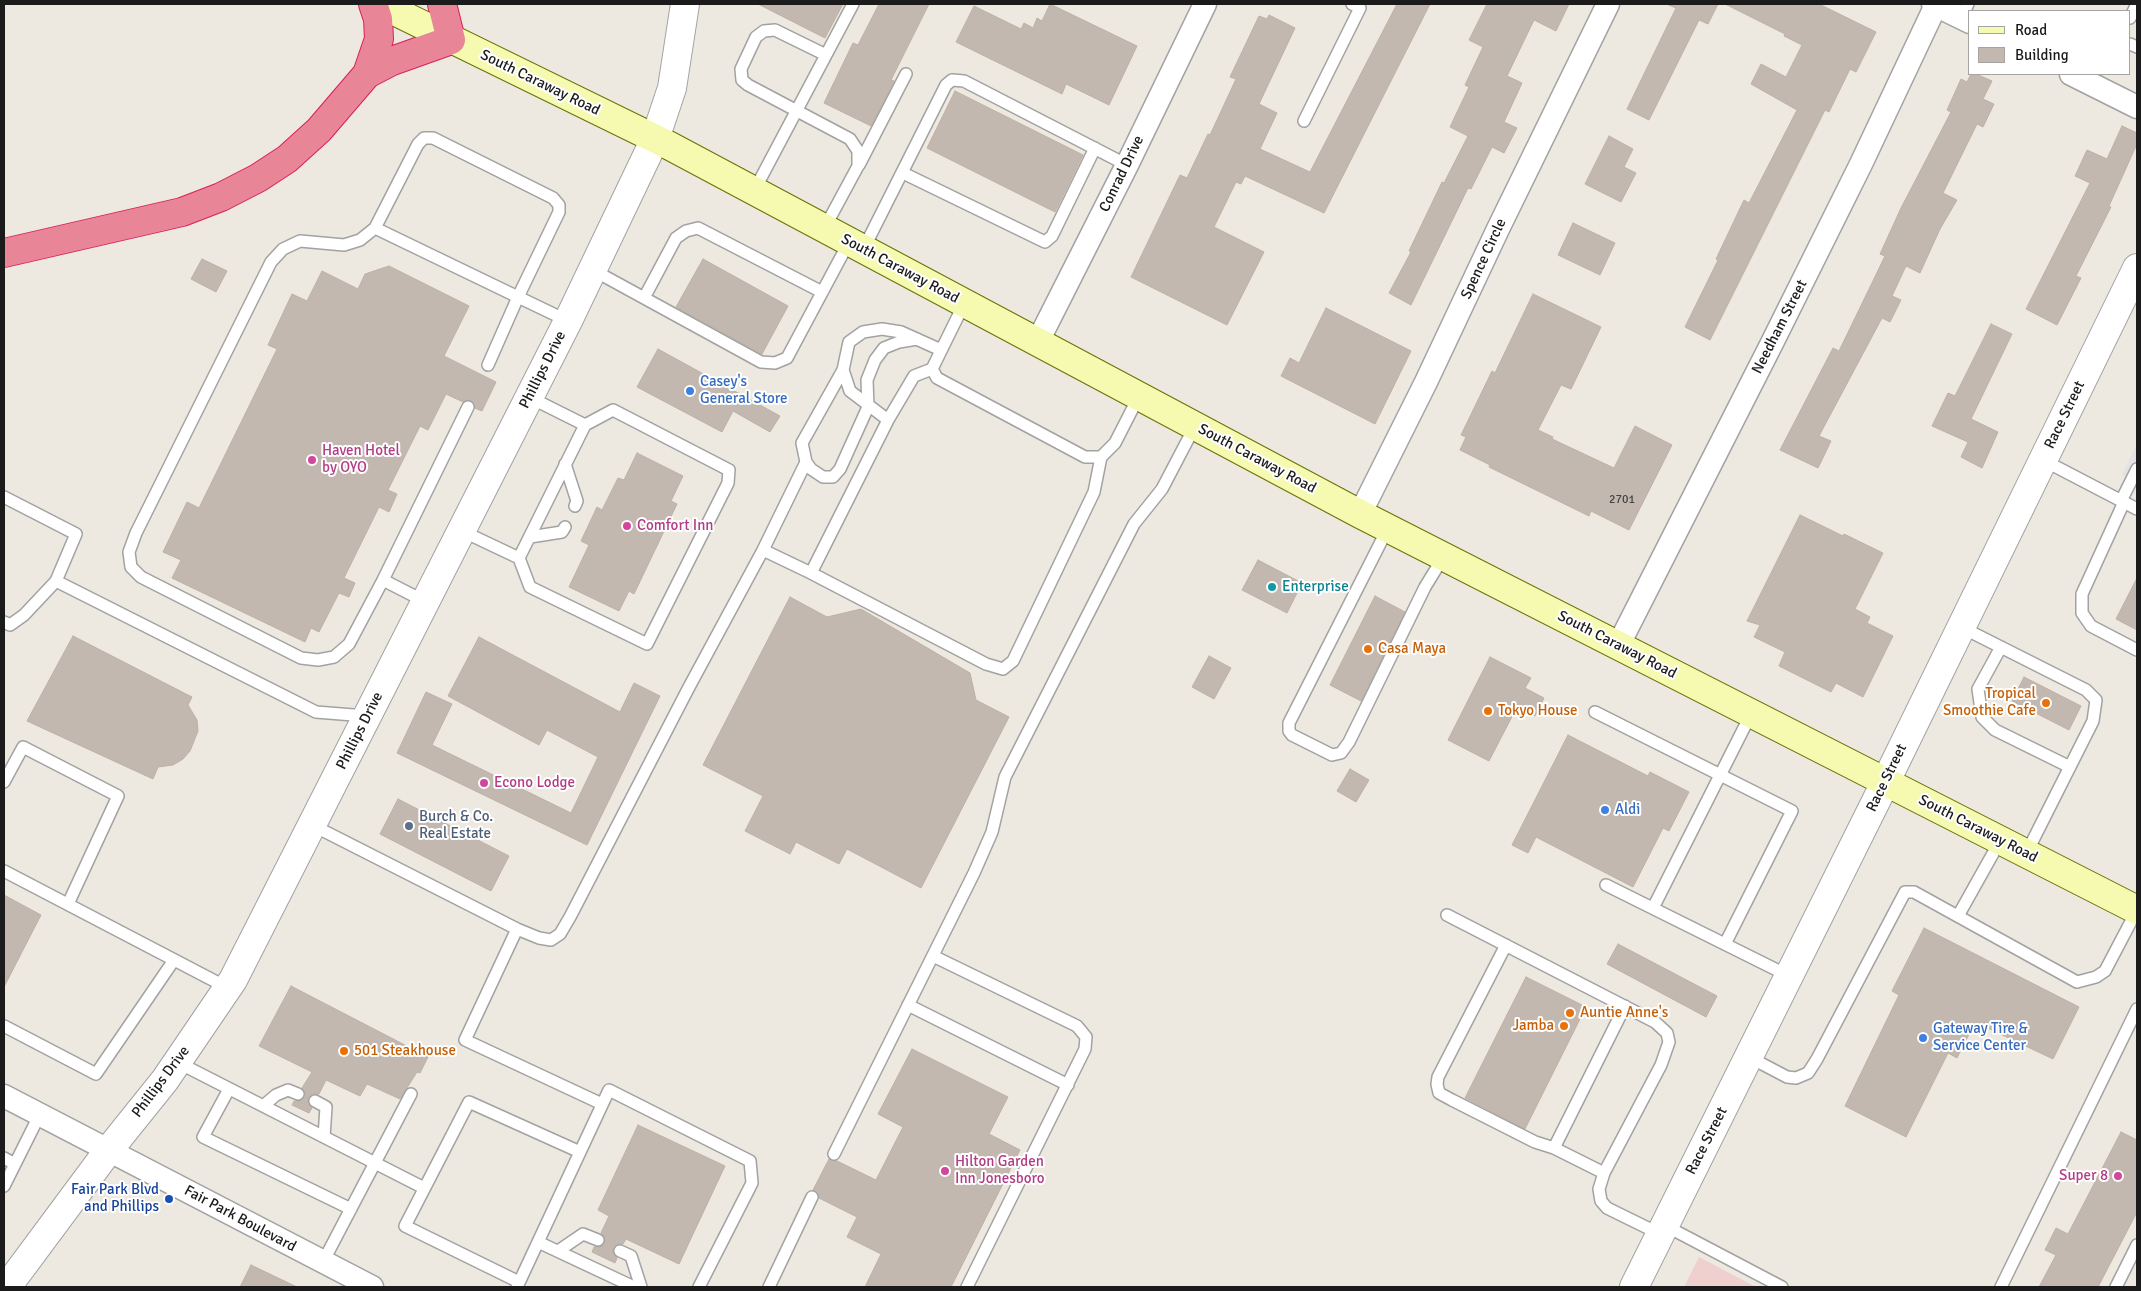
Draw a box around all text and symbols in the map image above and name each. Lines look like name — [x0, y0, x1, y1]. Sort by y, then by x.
legend — [1968, 10, 2131, 75]
text: Road — [2015, 21, 2047, 39]
street label: South Caraway Road — [477, 46, 603, 120]
text: Building — [2015, 46, 2069, 64]
street label: Conrad Drive — [1096, 133, 1148, 215]
street label: Spence Circle — [1457, 216, 1511, 302]
street label: South Caraway Road — [838, 230, 962, 308]
street label: Needham Street — [1749, 277, 1811, 377]
street label: Phillips Drive — [516, 328, 570, 412]
place label: Casey's General Store — [700, 373, 788, 408]
street label: Race Street — [2041, 378, 2089, 452]
marker: Casey's General Store — [684, 385, 696, 397]
street label: South Caraway Road — [1195, 420, 1319, 498]
place label: Haven Hotel by OYO — [322, 442, 400, 477]
marker: Haven Hotel by OYO — [306, 454, 318, 466]
house number: 2701 — [1609, 493, 1635, 507]
place label: Comfort Inn — [637, 517, 714, 535]
marker: Comfort Inn — [621, 520, 633, 532]
place label: Enterprise — [1282, 578, 1349, 596]
marker: Enterprise — [1266, 581, 1278, 593]
street label: South Caraway Road — [1555, 607, 1679, 683]
place label: Casa Maya — [1378, 640, 1446, 658]
marker: Casa Maya — [1362, 643, 1374, 655]
place label: Tropical Smoothie Cafe — [1943, 685, 2036, 720]
street label: Phillips Drive — [333, 689, 387, 773]
marker: Tropical Smoothie Cafe — [2040, 697, 2052, 709]
place label: Tokyo House — [1498, 702, 1578, 720]
marker: Tokyo House — [1482, 705, 1494, 717]
street label: Race Street — [1863, 741, 1911, 815]
place label: Econo Lodge — [494, 774, 575, 792]
marker: Econo Lodge — [478, 777, 490, 789]
street label: South Caraway Road — [1916, 791, 2040, 867]
place label: Aldi — [1615, 801, 1640, 819]
marker: Aldi — [1599, 804, 1611, 816]
place label: Burch & Co. Real Estate — [419, 808, 493, 843]
marker: Burch & Co. Real Estate — [403, 820, 415, 832]
place label: Auntie Anne's — [1580, 1004, 1668, 1022]
marker: Auntie Anne's — [1564, 1007, 1576, 1019]
place label: Jamba — [1513, 1017, 1554, 1035]
marker: Jamba — [1558, 1020, 1570, 1032]
place label: Gateway Tire & Service Center — [1933, 1020, 2028, 1055]
marker: Gateway Tire & Service Center — [1917, 1032, 1929, 1044]
place label: 501 Steakhouse — [354, 1042, 456, 1060]
street label: Phillips Drive — [128, 1043, 194, 1121]
marker: 501 Steakhouse — [338, 1045, 350, 1057]
street label: Race Street — [1682, 1104, 1732, 1178]
place label: Hilton Garden Inn Jonesboro — [955, 1153, 1045, 1188]
marker: Hilton Garden Inn Jonesboro — [939, 1165, 951, 1177]
place label: Super 8 — [2059, 1167, 2108, 1185]
marker: Super 8 — [2112, 1170, 2124, 1182]
place label: Fair Park Blvd and Phillips — [71, 1181, 159, 1216]
street label: Fair Park Boulevard — [181, 1182, 299, 1256]
marker: Fair Park Blvd and Phillips — [163, 1193, 175, 1205]

